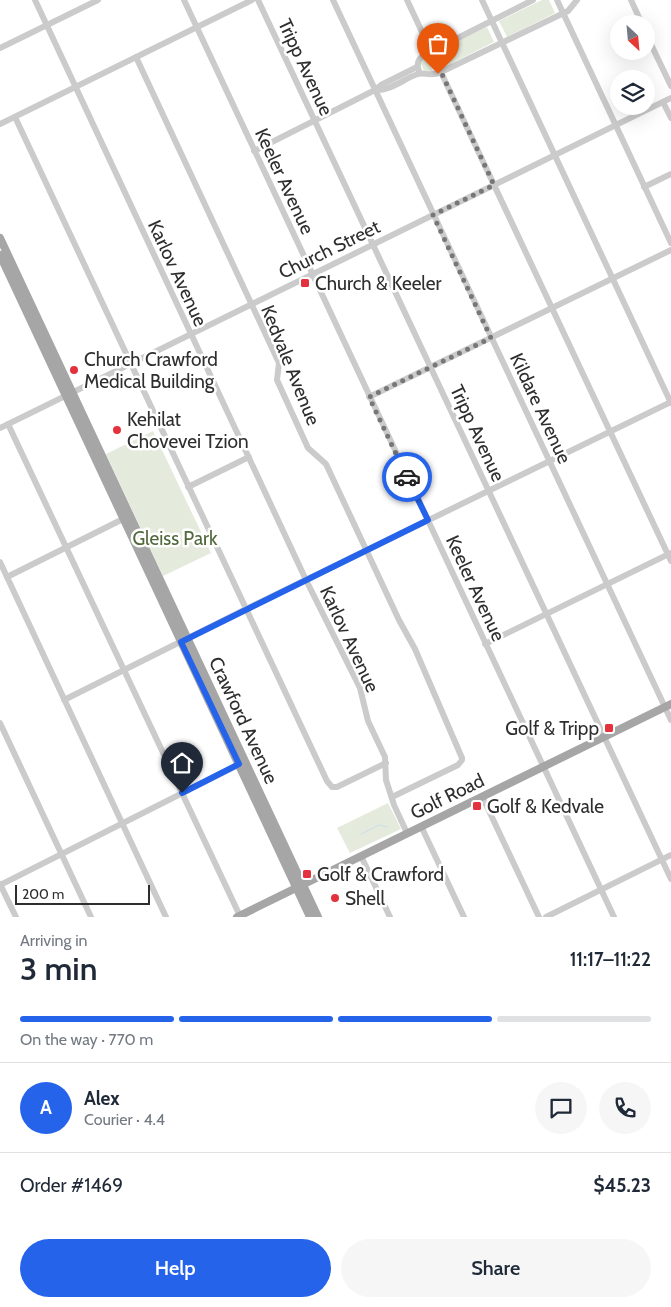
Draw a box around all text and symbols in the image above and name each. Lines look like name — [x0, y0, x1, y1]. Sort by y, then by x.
street label: Tripp Avenue — [273, 15, 338, 120]
north arrow — [610, 15, 655, 60]
map controls — [610, 15, 655, 115]
pin — [417, 23, 459, 74]
icon: bag — [424, 30, 452, 58]
button: layers — [610, 70, 655, 115]
street label: Keeler Avenue — [250, 125, 319, 238]
street label: Church Street — [275, 215, 384, 284]
street label: Karlov Avenue — [143, 217, 212, 330]
place label: Church & Keeler — [315, 272, 441, 295]
marker: Church & Keeler — [299, 277, 311, 289]
street label: Kedvale Avenue — [256, 302, 325, 429]
place label: Church Crawford Medical Building — [84, 348, 218, 393]
street label: Kildare Avenue — [505, 349, 576, 467]
marker: Church Crawford Medical Building — [68, 364, 80, 376]
street label: Tripp Avenue — [445, 381, 510, 486]
place label: Kehilat Chovevei Tzion — [127, 408, 249, 453]
marker: Kehilat Chovevei Tzion — [111, 424, 123, 436]
courier — [382, 452, 432, 502]
icon: car — [393, 463, 421, 491]
park label: Gleiss Park — [132, 527, 218, 550]
street label: Keeler Avenue — [441, 532, 510, 645]
street label: Karlov Avenue — [315, 583, 384, 696]
street label: Crawford Avenue — [204, 653, 283, 788]
place label: Golf & Tripp — [505, 717, 599, 740]
marker: Golf & Tripp — [603, 722, 615, 734]
pin — [161, 742, 203, 793]
icon: home — [168, 749, 196, 777]
street label: Golf Road — [407, 769, 488, 824]
place label: Golf & Kedvale — [487, 795, 604, 818]
marker: Golf & Kedvale — [471, 800, 483, 812]
place label: Golf & Crawford — [317, 863, 444, 886]
marker: Golf & Crawford — [301, 868, 313, 880]
scale bar — [15, 882, 150, 905]
text: 200 m — [22, 885, 64, 903]
place label: Shell — [345, 887, 385, 910]
marker: Shell — [329, 892, 341, 904]
text: Arriving in — [20, 931, 87, 950]
text: 11:17–11:22 — [570, 948, 651, 971]
text: 3 min — [20, 949, 97, 988]
text: On the way · 770 m — [20, 1030, 153, 1049]
button: chat — [535, 1082, 587, 1134]
button: phone — [599, 1082, 651, 1134]
text: Alex — [84, 1087, 120, 1110]
text: A — [40, 1096, 52, 1119]
text: Courier · 4.4 — [84, 1110, 165, 1129]
text: Order #1469 — [20, 1174, 123, 1197]
text: $45.23 — [593, 1174, 651, 1197]
button: Help — [20, 1239, 331, 1297]
button: Share — [341, 1239, 651, 1297]

